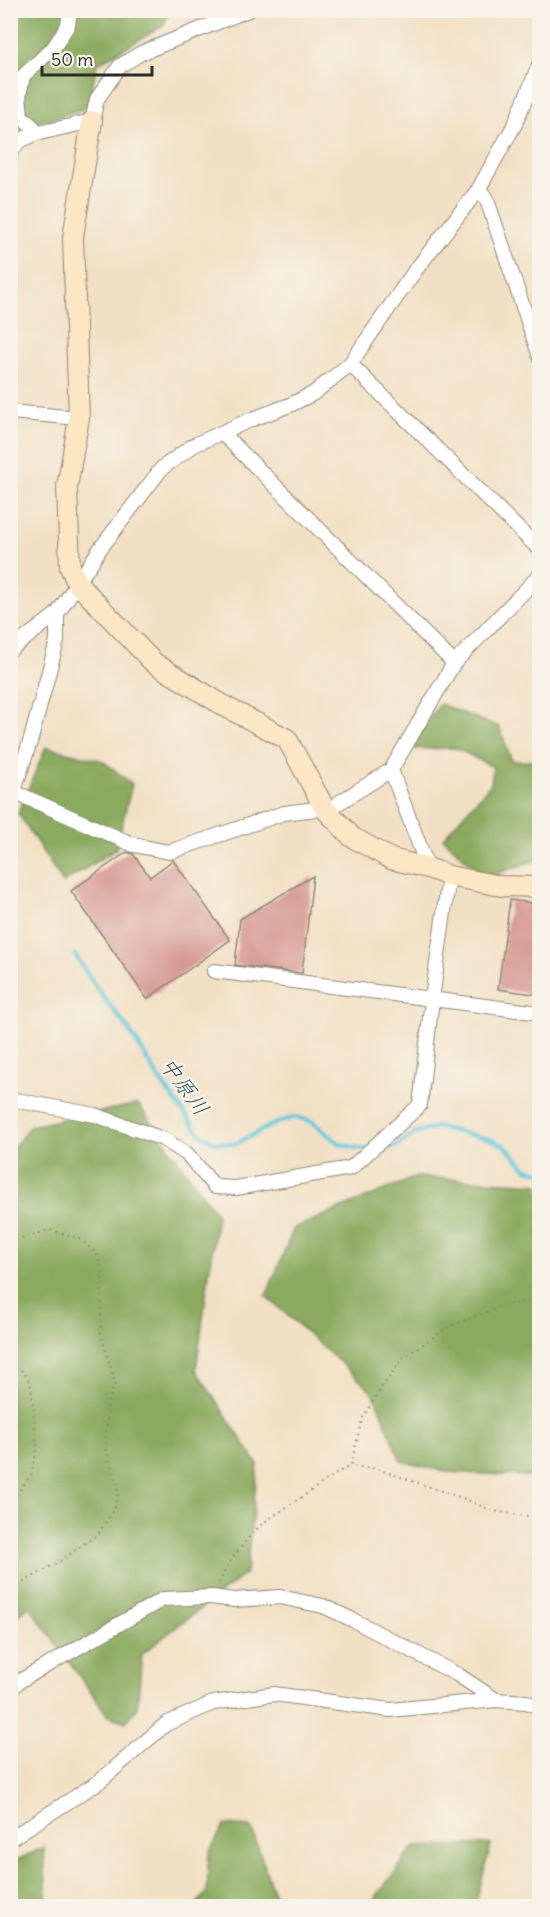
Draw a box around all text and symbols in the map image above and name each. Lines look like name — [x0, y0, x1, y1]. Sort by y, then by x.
scale bar — [42, 39, 152, 77]
text: 50 m — [51, 48, 93, 71]
water label: 中原川 — [154, 1051, 216, 1121]

